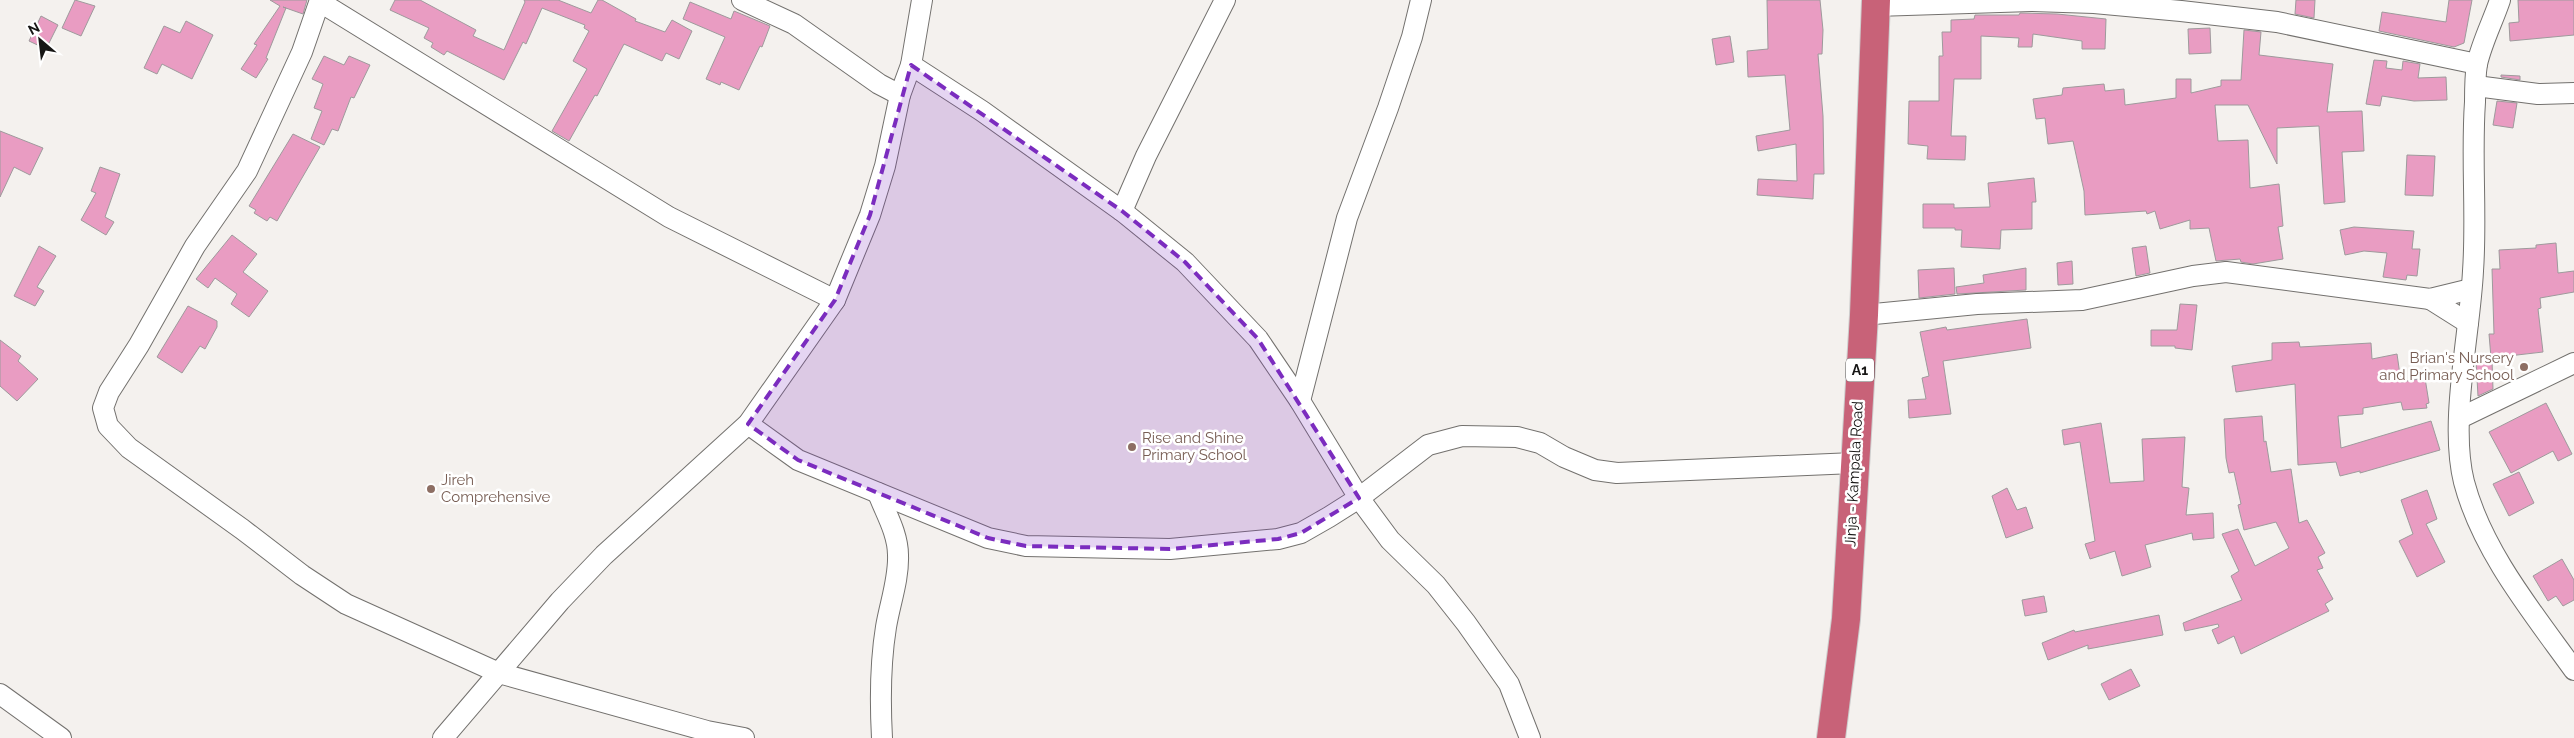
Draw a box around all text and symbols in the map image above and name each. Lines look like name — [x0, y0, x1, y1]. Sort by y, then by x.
north arrow — [15, 15, 65, 65]
text: N — [25, 19, 42, 38]
place label: Brian's Nursery and Primary School — [2379, 349, 2515, 384]
road number: A1 — [1846, 358, 1874, 382]
marker: Brian's Nursery and Primary School — [2518, 361, 2530, 373]
street label: Jinja - Kampala Road — [1841, 401, 1867, 547]
place label: Rise and Shine Primary School — [1142, 429, 1248, 464]
marker: Rise and Shine Primary School — [1126, 441, 1138, 453]
place label: Jireh Comprehensive — [441, 471, 551, 506]
marker: Jireh Comprehensive — [425, 483, 437, 495]

